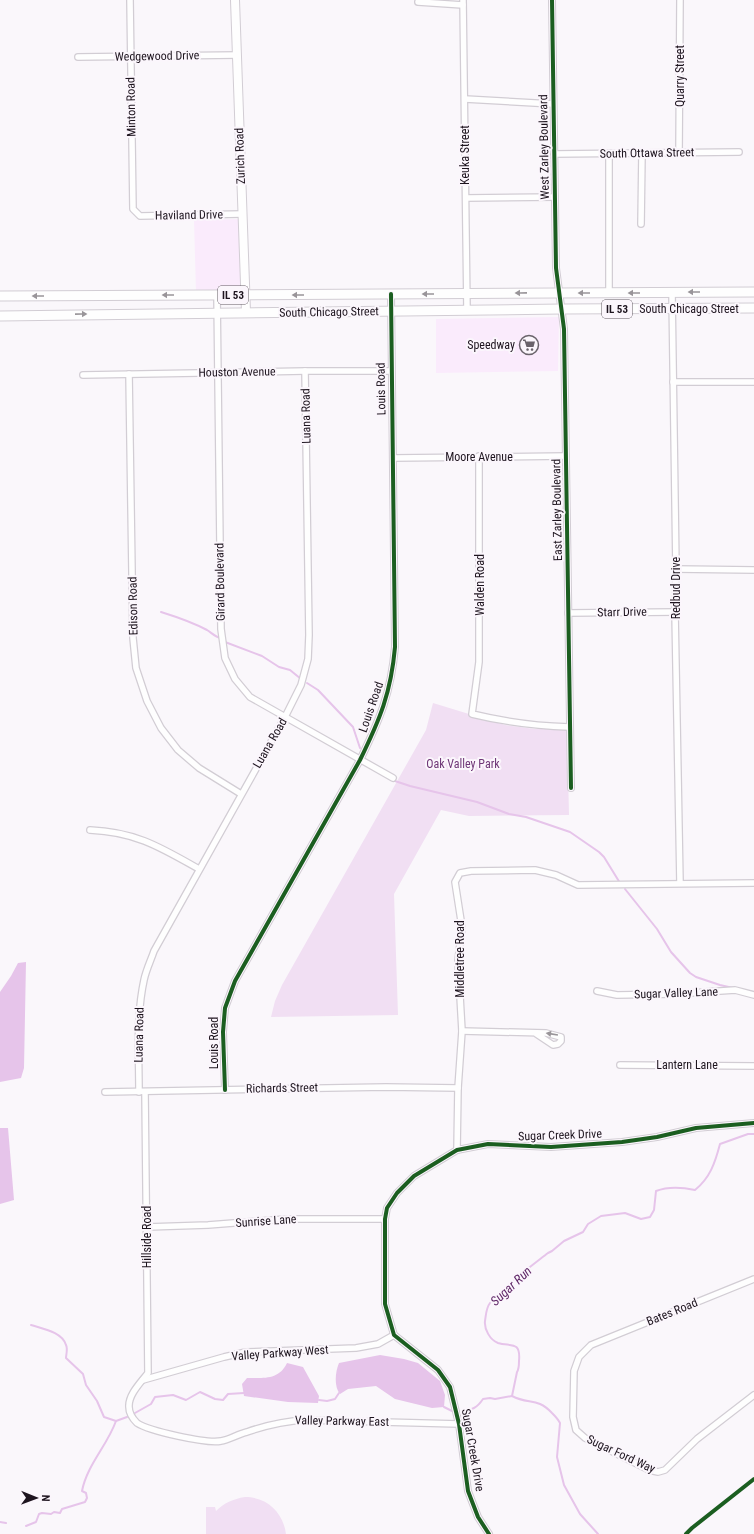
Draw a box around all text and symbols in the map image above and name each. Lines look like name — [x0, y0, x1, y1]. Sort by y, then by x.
street label: Quarry Street — [673, 45, 687, 107]
street label: Wedgewood Drive — [115, 48, 200, 64]
street label: Minton Road — [123, 77, 139, 137]
street label: West Zarley Boulevard — [536, 94, 552, 200]
street label: Keuka Street — [458, 125, 472, 185]
street label: Zurich Road — [232, 127, 248, 185]
street label: South Ottawa Street — [600, 145, 695, 161]
street label: Haviland Drive — [155, 207, 223, 223]
road number: IL 53 — [218, 286, 248, 304]
one-way arrow — [688, 289, 700, 296]
one-way arrow — [514, 290, 527, 296]
one-way arrow — [577, 290, 590, 296]
one-way arrow — [627, 290, 640, 296]
one-way arrow — [421, 291, 434, 297]
one-way arrow — [161, 292, 174, 298]
one-way arrow — [291, 292, 304, 298]
one-way arrow — [31, 293, 44, 299]
road number: IL 53 — [602, 300, 632, 318]
street label: South Chicago Street — [639, 302, 739, 316]
street label: South Chicago Street — [279, 304, 379, 320]
one-way arrow — [75, 311, 88, 317]
supermarket icon: Speedway — [518, 334, 540, 356]
place label: Speedway — [467, 338, 515, 352]
street label: Louis Road — [374, 363, 388, 415]
street label: Houston Avenue — [198, 364, 276, 380]
street label: Luana Road — [299, 388, 313, 444]
street label: Moore Avenue — [445, 450, 513, 464]
street label: East Zarley Boulevard — [549, 459, 565, 561]
street label: Girard Boulevard — [212, 543, 228, 621]
street label: Walden Road — [473, 554, 487, 616]
street label: Redbud Drive — [669, 556, 683, 619]
street label: Edison Road — [125, 576, 141, 635]
street label: Starr Drive — [597, 605, 647, 619]
street label: Louis Road — [356, 680, 386, 734]
street label: Luana Road — [250, 715, 290, 770]
park label: Oak Valley Park — [426, 757, 500, 771]
street label: Middletree Road — [453, 920, 467, 998]
street label: Sugar Valley Lane — [634, 985, 719, 1001]
street label: Luana Road — [132, 1007, 146, 1063]
street label: Louis Road — [207, 1017, 221, 1069]
one-way arrow — [545, 1031, 558, 1037]
street label: Lantern Lane — [656, 1058, 718, 1072]
street label: Richards Street — [246, 1080, 319, 1096]
street label: Sugar Creek Drive — [518, 1127, 602, 1143]
street label: Hillside Road — [140, 1206, 154, 1268]
street label: Sunrise Lane — [235, 1212, 297, 1230]
water label: Sugar Run — [487, 1263, 535, 1309]
street label: Bates Road — [644, 1295, 700, 1329]
street label: Valley Parkway West — [231, 1343, 329, 1363]
street label: Sugar Creek Drive — [459, 1408, 487, 1493]
street label: Valley Parkway East — [295, 1413, 390, 1429]
street label: Sugar Ford Way — [585, 1432, 657, 1476]
north arrow — [16, 1478, 56, 1518]
text: N — [39, 1495, 52, 1502]

